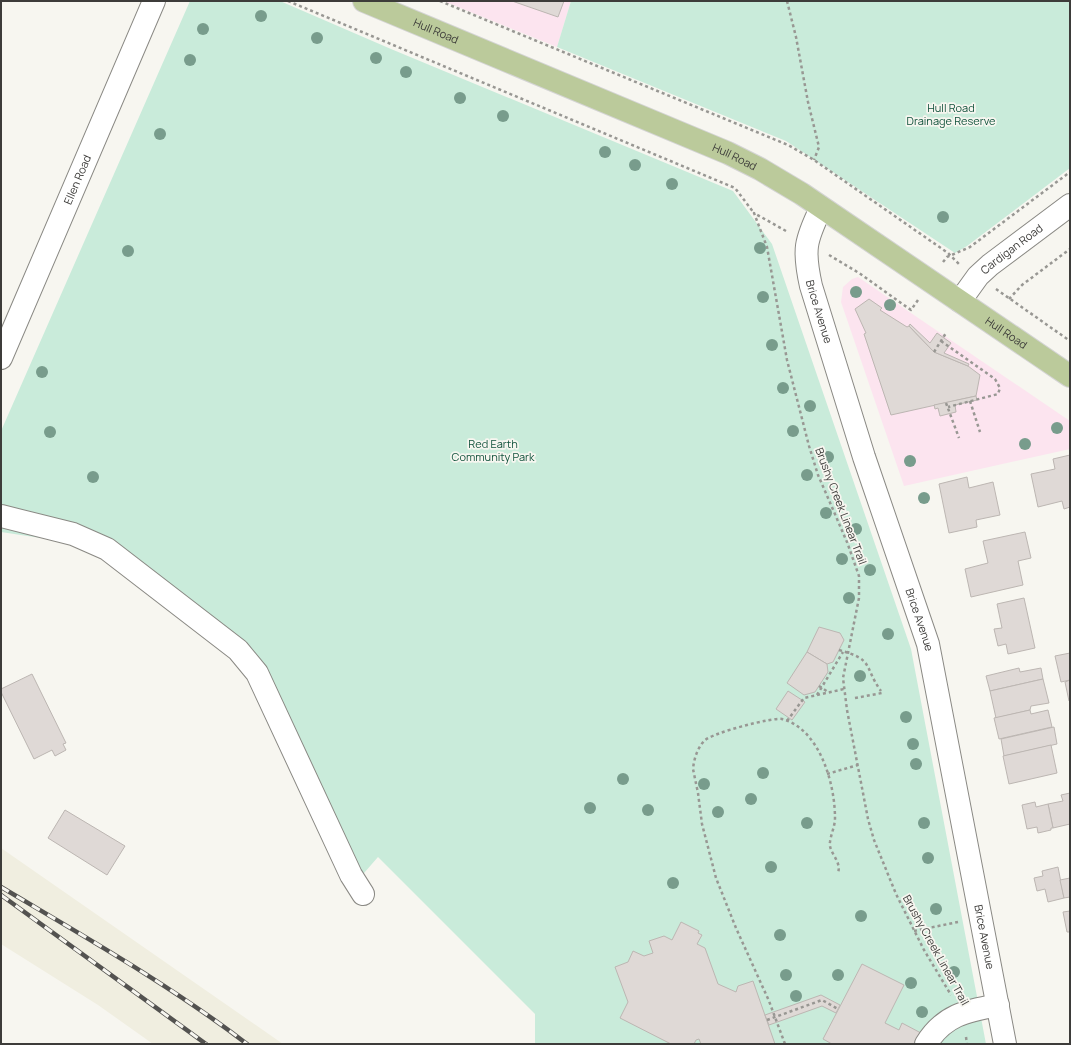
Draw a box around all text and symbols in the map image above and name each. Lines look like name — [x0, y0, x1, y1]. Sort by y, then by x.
street label: Hull Road — [411, 15, 461, 47]
park label: Hull Road Drainage Reserve — [907, 100, 996, 128]
street label: Hull Road — [710, 139, 760, 173]
street label: Ellen Road — [60, 152, 94, 207]
street label: Cardigan Road — [977, 220, 1046, 277]
street label: Brice Avenue — [803, 278, 836, 346]
street label: Hull Road — [983, 313, 1030, 352]
park label: Red Earth Community Park — [452, 436, 535, 464]
street label: Brushy Creek Linear Trail — [812, 445, 871, 566]
street label: Brice Avenue — [902, 586, 937, 653]
street label: Brushy Creek Linear Trail — [900, 892, 973, 1008]
street label: Brice Avenue — [971, 903, 999, 971]

